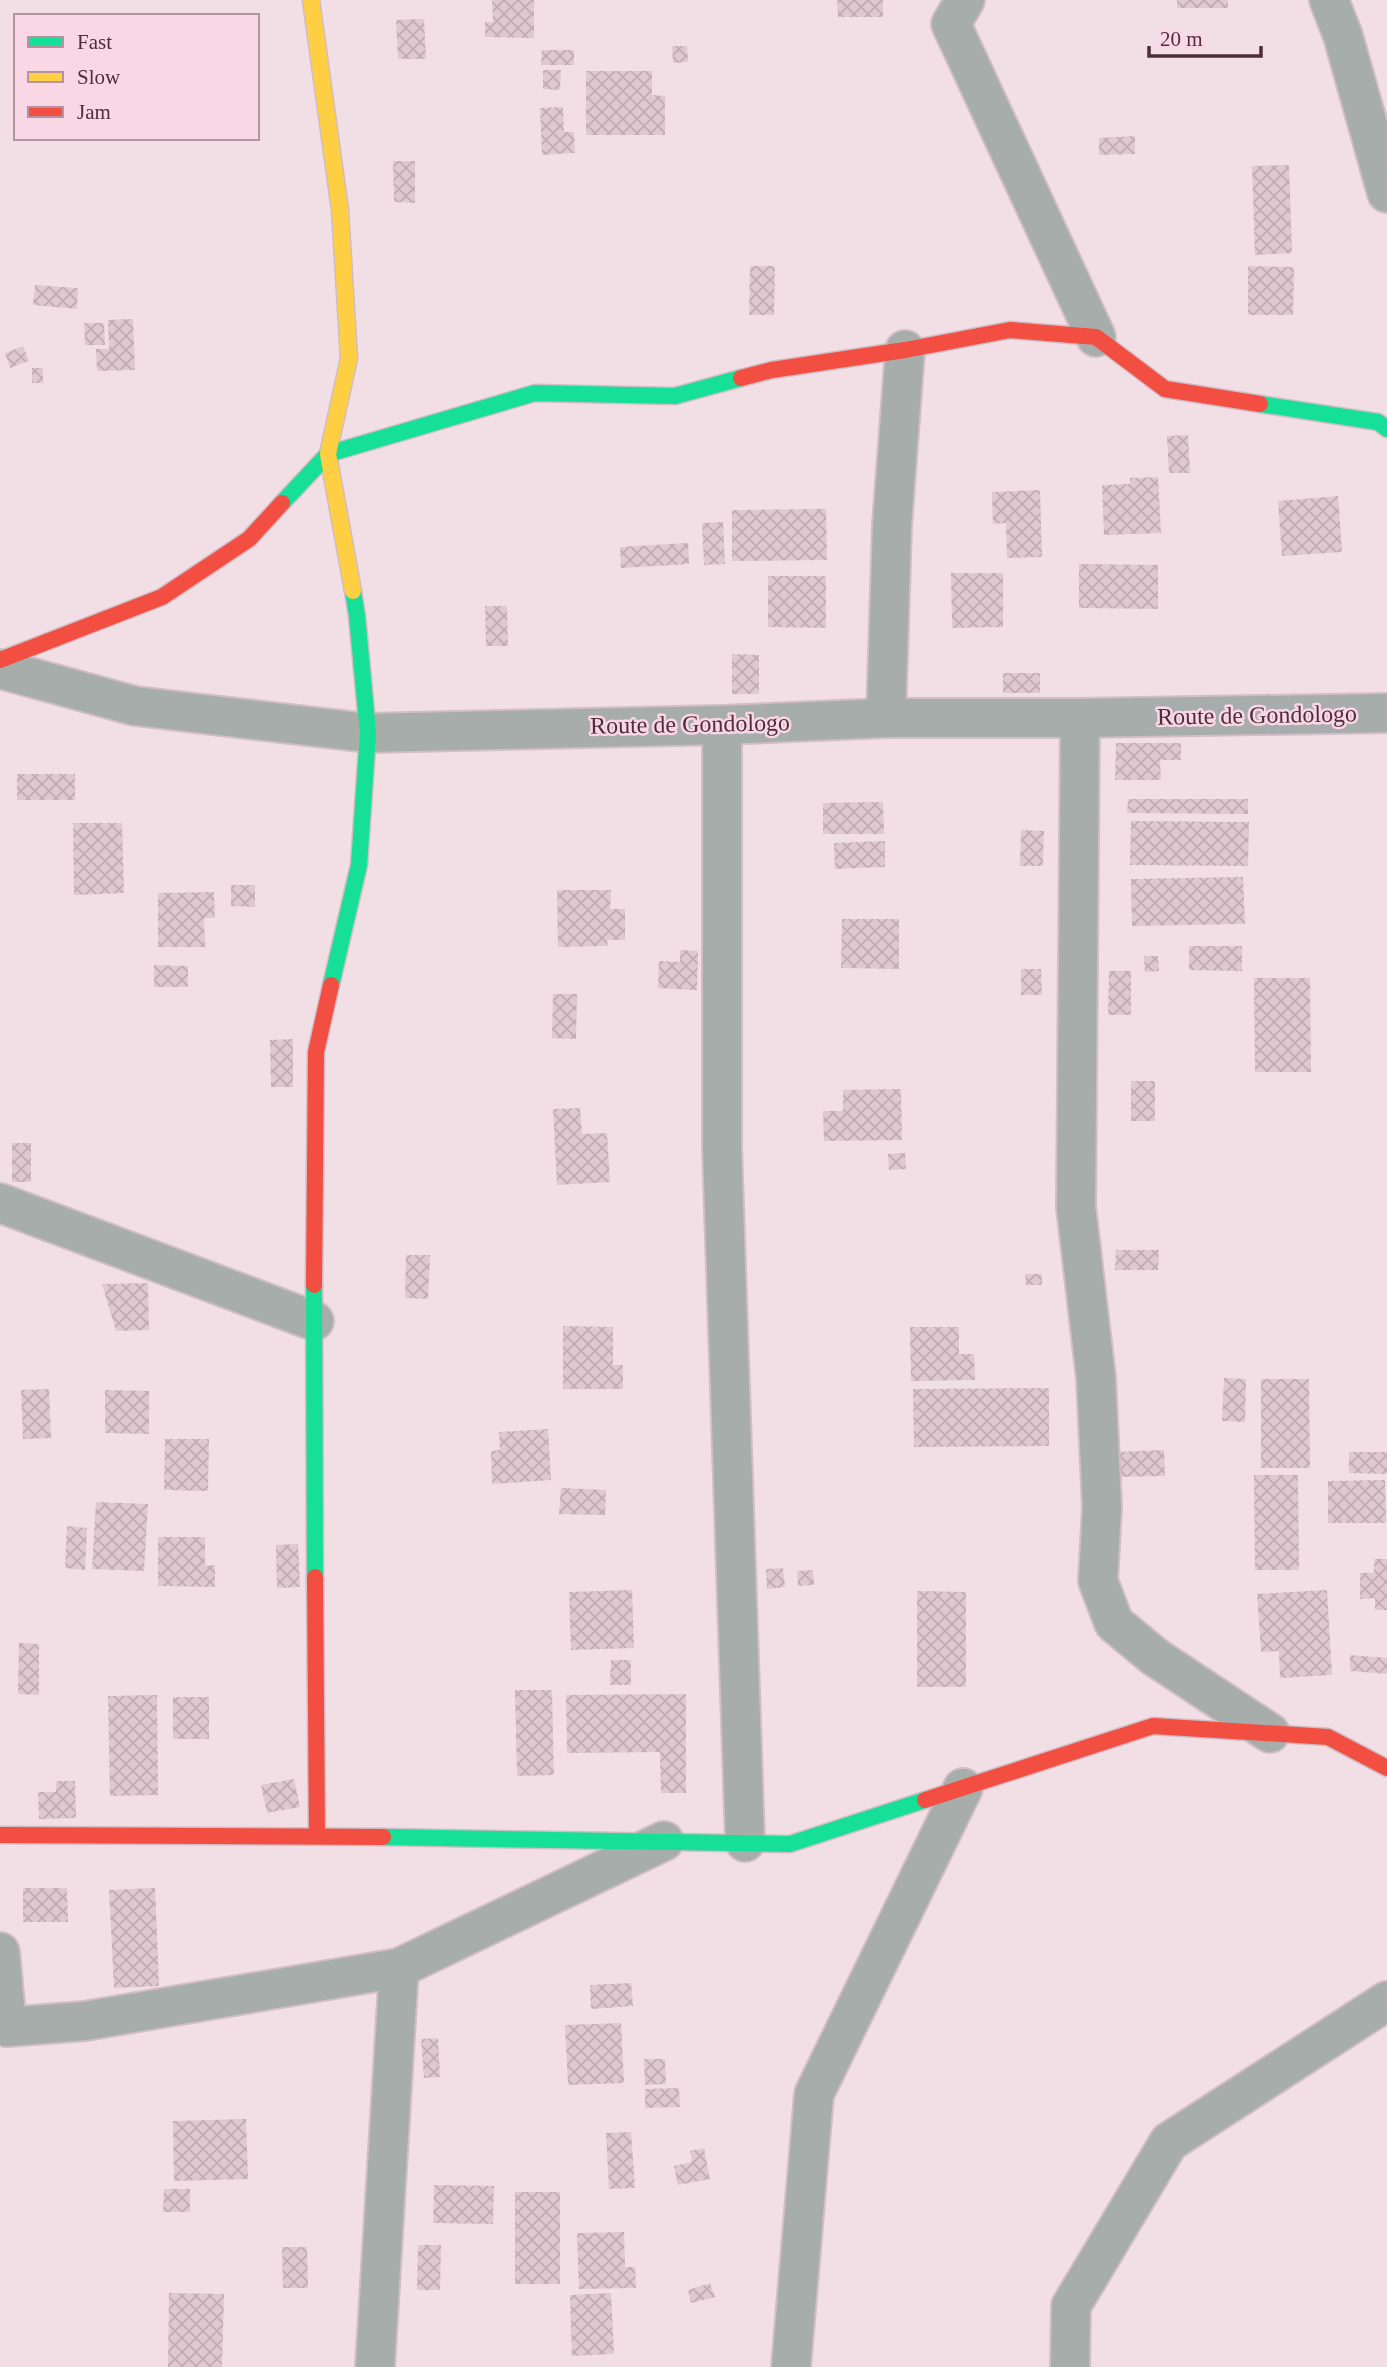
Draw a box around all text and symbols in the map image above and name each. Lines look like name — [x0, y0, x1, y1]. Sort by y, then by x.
legend — [14, 14, 259, 140]
scale bar — [1149, 14, 1261, 58]
text: 20 m — [1160, 27, 1203, 51]
text: Fast — [77, 30, 112, 54]
text: Slow — [77, 65, 121, 89]
text: Jam — [77, 100, 111, 124]
street label: Route de Gondologo — [1157, 700, 1357, 730]
street label: Route de Gondologo — [590, 709, 790, 739]

